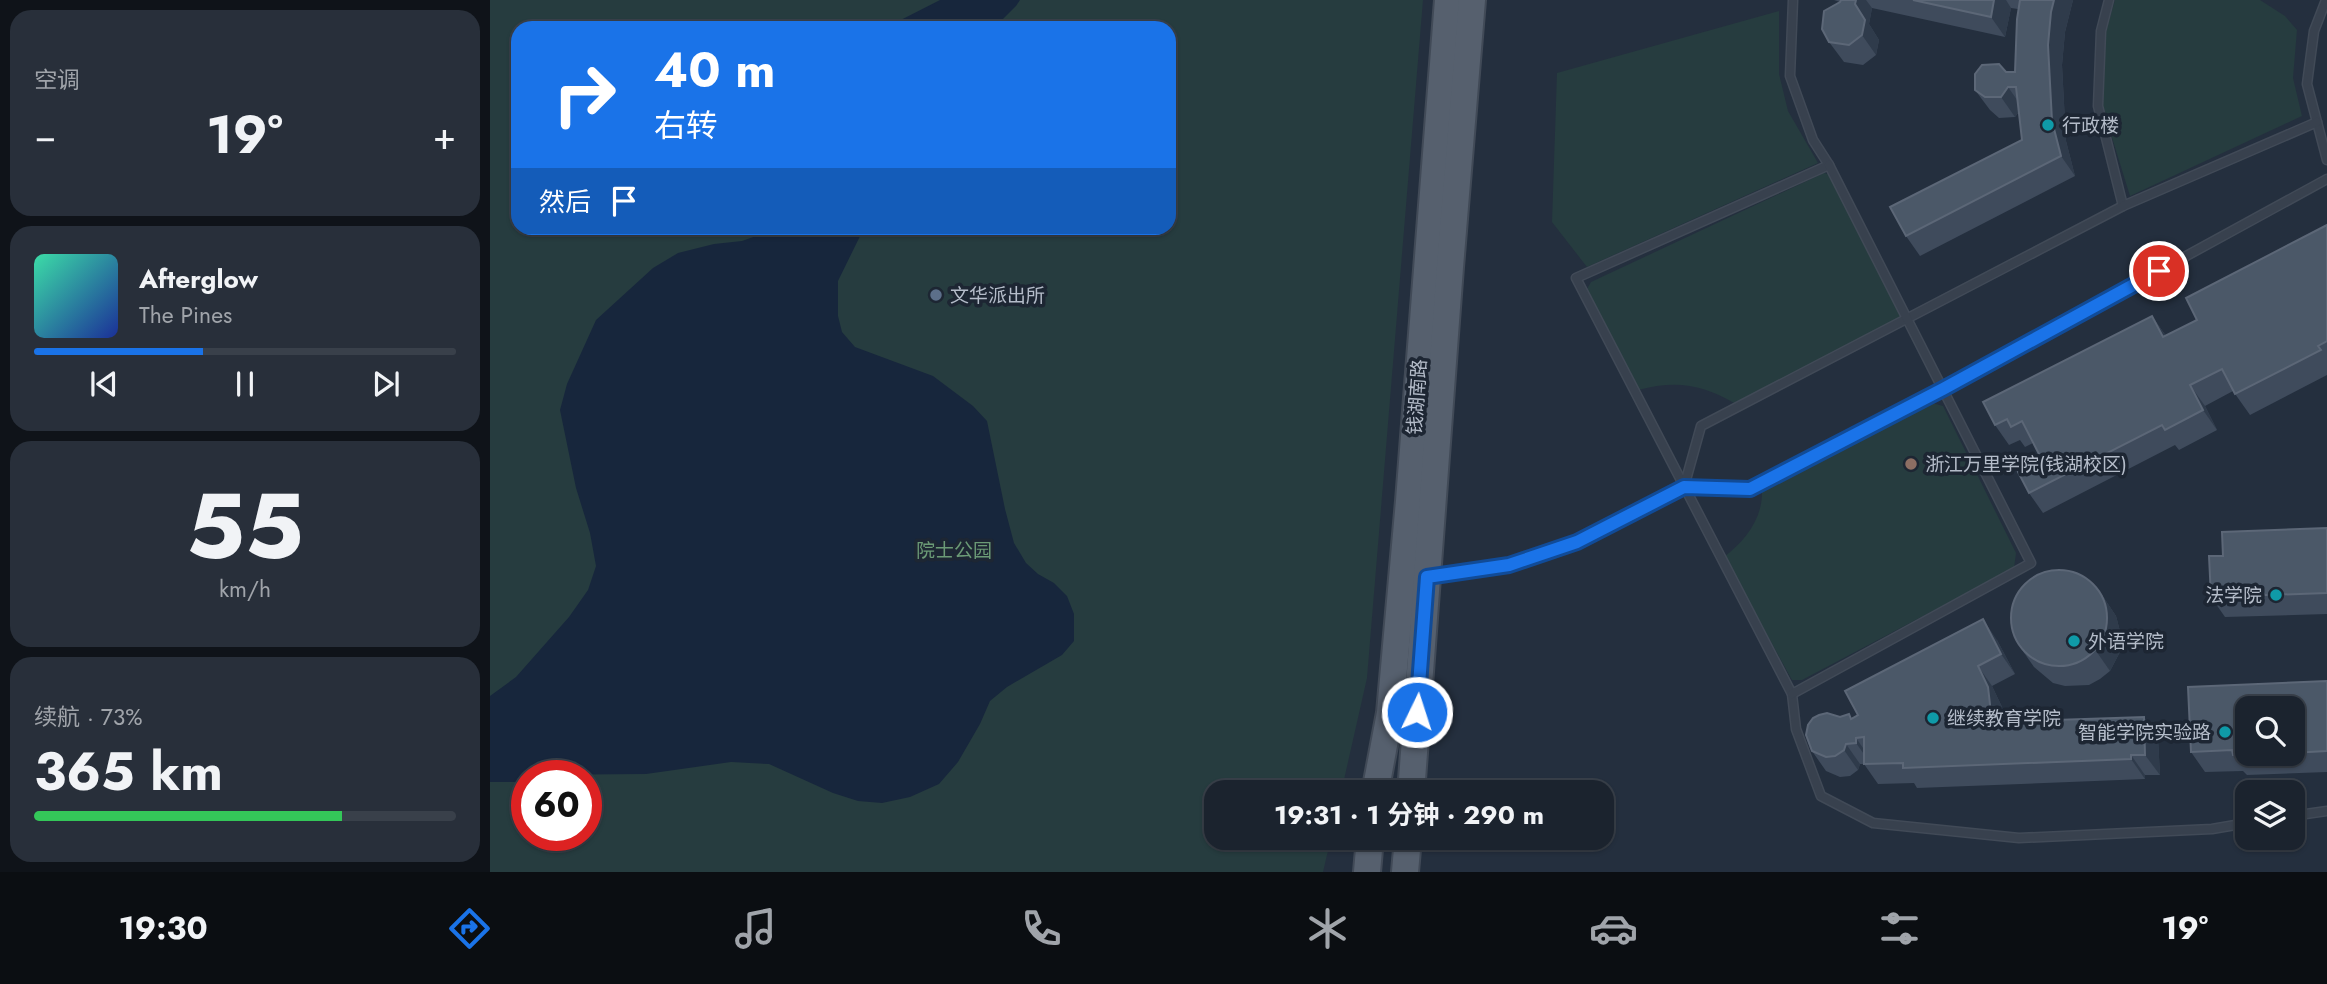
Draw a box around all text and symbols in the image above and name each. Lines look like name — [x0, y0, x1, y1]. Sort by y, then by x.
text: 40 m — [654, 35, 776, 105]
icon: right — [539, 49, 630, 140]
text: 空调 — [34, 63, 80, 97]
text: 19° — [206, 97, 283, 173]
text: 右转 — [654, 103, 718, 149]
text: − — [34, 108, 56, 163]
text: + — [433, 108, 456, 163]
place label: 行政楼 — [2062, 112, 2119, 139]
marker: 行政楼 — [2040, 117, 2056, 133]
icon: arrive — [605, 182, 643, 220]
text: 然后 — [539, 183, 591, 221]
pin — [2129, 241, 2189, 301]
icon: arrive — [2140, 252, 2178, 290]
text: Afterglow — [139, 260, 258, 298]
place label: 文华派出所 — [950, 282, 1045, 309]
marker: 文华派出所 — [928, 287, 944, 303]
text: The Pines — [139, 298, 232, 332]
street label: 钱湖南路 — [1401, 358, 1433, 436]
icon: previous — [85, 365, 123, 403]
icon: pause — [226, 365, 264, 403]
icon: next — [367, 365, 405, 403]
place label: 浙江万里学院(钱湖校区) — [1925, 451, 2127, 478]
marker: 浙江万里学院(钱湖校区) — [1903, 456, 1919, 472]
text: 55 — [186, 461, 304, 592]
park label: 院士公园 — [916, 537, 992, 564]
text: km/h — [219, 572, 271, 606]
place label: 法学院 — [2205, 582, 2262, 609]
marker: 法学院 — [2268, 587, 2284, 603]
place label: 外语学院 — [2088, 628, 2164, 655]
marker: 外语学院 — [2066, 633, 2082, 649]
position arrow — [1380, 675, 1454, 749]
map controls — [2235, 696, 2305, 850]
button: search — [2235, 696, 2305, 766]
text: 续航 · 73% — [34, 700, 143, 734]
place label: 继续教育学院 — [1947, 705, 2061, 732]
marker: 继续教育学院 — [1925, 710, 1941, 726]
place label: 智能学院实验路 — [2078, 719, 2211, 746]
marker: 智能学院实验路 — [2217, 724, 2233, 740]
text: 365 km — [34, 734, 223, 810]
speed limit sign: 60 — [511, 760, 602, 851]
button: layers — [2235, 780, 2305, 850]
text: 19:31 · 1 分钟 · 290 m — [1274, 796, 1544, 834]
icon: directions — [445, 904, 494, 953]
icon: music — [731, 904, 780, 953]
icon: phone — [1017, 904, 1066, 953]
icon: climate — [1303, 904, 1352, 953]
icon: car — [1589, 904, 1638, 953]
icon: filters — [1875, 904, 1924, 953]
text: 19:30 — [119, 905, 208, 951]
text: 19° — [2161, 905, 2208, 951]

